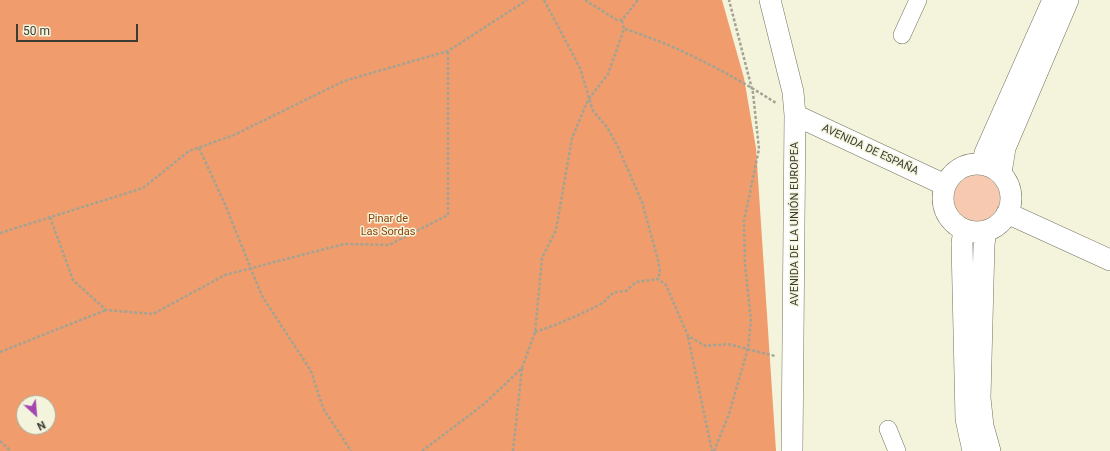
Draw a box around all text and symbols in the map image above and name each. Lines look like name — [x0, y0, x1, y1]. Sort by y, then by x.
scale bar — [18, 16, 140, 42]
text: 50 m — [23, 24, 50, 38]
street label: AVENIDA DE ESPAÑA — [819, 122, 921, 178]
street label: AVENIDA DE LA UNIÓN EUROPEA — [788, 142, 802, 306]
park label: Pinar de Las Sordas — [361, 212, 415, 238]
north arrow — [16, 395, 56, 435]
text: N — [35, 418, 47, 433]

